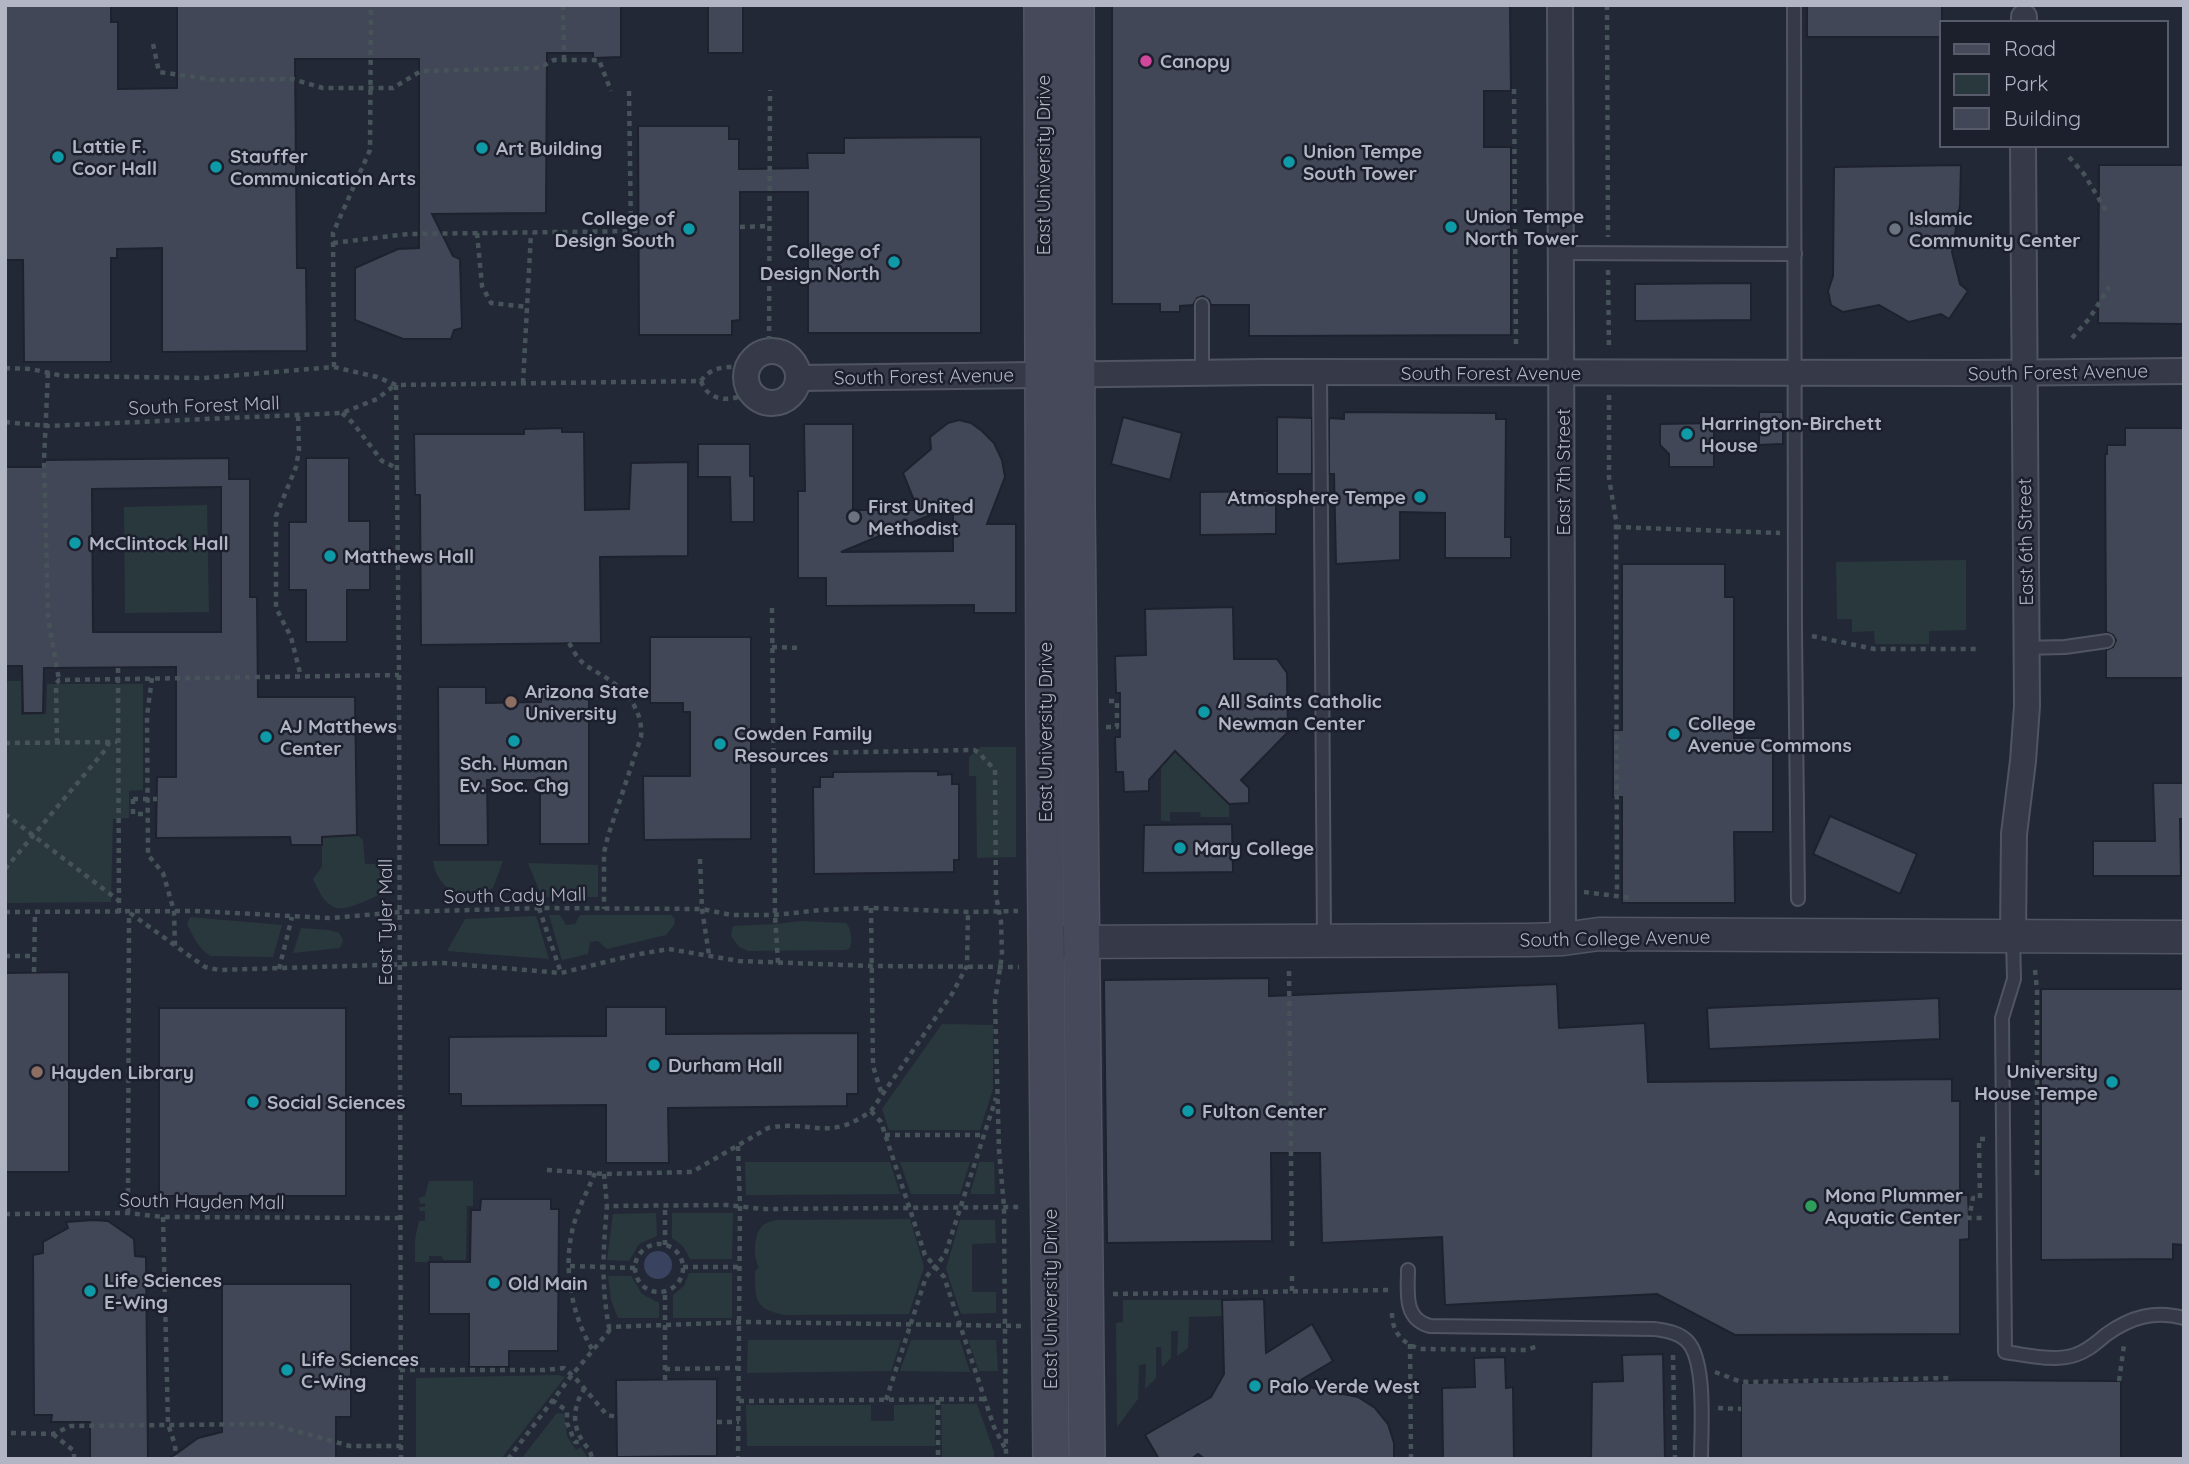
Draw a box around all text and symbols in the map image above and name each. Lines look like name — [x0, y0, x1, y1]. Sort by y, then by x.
legend — [1940, 21, 2168, 147]
text: Road — [2004, 35, 2056, 61]
place label: Canopy — [1160, 49, 1230, 73]
marker: Canopy — [1138, 53, 1154, 69]
text: Park — [2004, 70, 2048, 96]
street label: East University Drive — [1031, 75, 1055, 255]
text: Building — [2004, 105, 2081, 131]
place label: Lattie F. Coor Hall — [72, 134, 157, 180]
place label: Art Building — [496, 136, 602, 160]
place label: Union Tempe South Tower — [1303, 139, 1422, 185]
marker: Art Building — [474, 140, 490, 156]
place label: Stauffer Communication Arts — [230, 144, 416, 190]
marker: Lattie F. Coor Hall — [50, 149, 66, 165]
marker: Union Tempe South Tower — [1281, 154, 1297, 170]
marker: Stauffer Communication Arts — [208, 159, 224, 175]
place label: Union Tempe North Tower — [1465, 204, 1584, 250]
place label: College of Design South — [554, 206, 676, 252]
place label: Islamic Community Center — [1909, 206, 2081, 252]
marker: Union Tempe North Tower — [1443, 219, 1459, 235]
marker: College of Design South — [681, 221, 697, 237]
marker: Islamic Community Center — [1887, 221, 1903, 237]
place label: College of Design North — [760, 239, 881, 285]
marker: College of Design North — [886, 254, 902, 270]
street label: South Forest Avenue — [1968, 358, 2148, 386]
street label: South Forest Avenue — [1401, 361, 1581, 385]
street label: South Forest Avenue — [834, 362, 1014, 390]
street label: South Forest Mall — [128, 390, 280, 420]
street label: East 7th Street — [1551, 409, 1575, 535]
place label: Harrington-Birchett House — [1701, 411, 1882, 457]
marker: Harrington-Birchett House — [1679, 426, 1695, 442]
street label: East 6th Street — [2012, 478, 2038, 606]
place label: Atmosphere Tempe — [1228, 485, 1406, 509]
marker: Atmosphere Tempe — [1412, 489, 1428, 505]
place label: First United Methodist — [868, 494, 974, 540]
marker: First United Methodist — [846, 509, 862, 525]
place label: McClintock Hall — [89, 531, 229, 555]
marker: McClintock Hall — [67, 535, 83, 551]
place label: Matthews Hall — [344, 544, 474, 568]
marker: Matthews Hall — [322, 548, 338, 564]
street label: East University Drive — [1033, 642, 1057, 822]
place label: Arizona State University — [525, 679, 649, 725]
place label: All Saints Catholic Newman Center — [1218, 689, 1382, 735]
marker: Arizona State University — [503, 694, 519, 710]
marker: All Saints Catholic Newman Center — [1196, 704, 1212, 720]
place label: College Avenue Commons — [1688, 711, 1852, 757]
place label: AJ Matthews Center — [280, 714, 397, 760]
place label: Cowden Family Resources — [734, 721, 872, 767]
marker: College Avenue Commons — [1666, 726, 1682, 742]
marker: AJ Matthews Center — [258, 729, 274, 745]
marker: Sch. Human Ev. Soc. Chg — [506, 733, 522, 749]
marker: Cowden Family Resources — [712, 736, 728, 752]
place label: Sch. Human Ev. Soc. Chg — [459, 751, 569, 797]
place label: Mary College — [1194, 836, 1314, 860]
marker: Mary College — [1172, 840, 1188, 856]
street label: East Tyler Mall — [373, 859, 397, 985]
street label: South Cady Mall — [443, 882, 587, 908]
street label: South College Avenue — [1519, 924, 1711, 952]
place label: Durham Hall — [668, 1053, 783, 1077]
marker: Durham Hall — [646, 1057, 662, 1073]
place label: University House Tempe — [1974, 1059, 2098, 1105]
place label: Hayden Library — [51, 1060, 194, 1084]
marker: Hayden Library — [29, 1064, 45, 1080]
marker: University House Tempe — [2104, 1074, 2120, 1090]
place label: Social Sciences — [267, 1090, 405, 1114]
marker: Social Sciences — [245, 1094, 261, 1110]
place label: Fulton Center — [1202, 1099, 1326, 1123]
marker: Fulton Center — [1180, 1103, 1196, 1119]
place label: Mona Plummer Aquatic Center — [1825, 1183, 1963, 1229]
street label: South Hayden Mall — [119, 1188, 285, 1214]
marker: Mona Plummer Aquatic Center — [1803, 1198, 1819, 1214]
street label: East University Drive — [1038, 1209, 1062, 1389]
place label: Life Sciences E-Wing — [104, 1268, 222, 1314]
place label: Old Main — [508, 1271, 588, 1295]
marker: Old Main — [486, 1275, 502, 1291]
marker: Life Sciences E-Wing — [82, 1283, 98, 1299]
place label: Life Sciences C-Wing — [301, 1347, 419, 1393]
marker: Life Sciences C-Wing — [279, 1362, 295, 1378]
place label: Palo Verde West — [1269, 1374, 1420, 1398]
marker: Palo Verde West — [1247, 1378, 1263, 1394]

